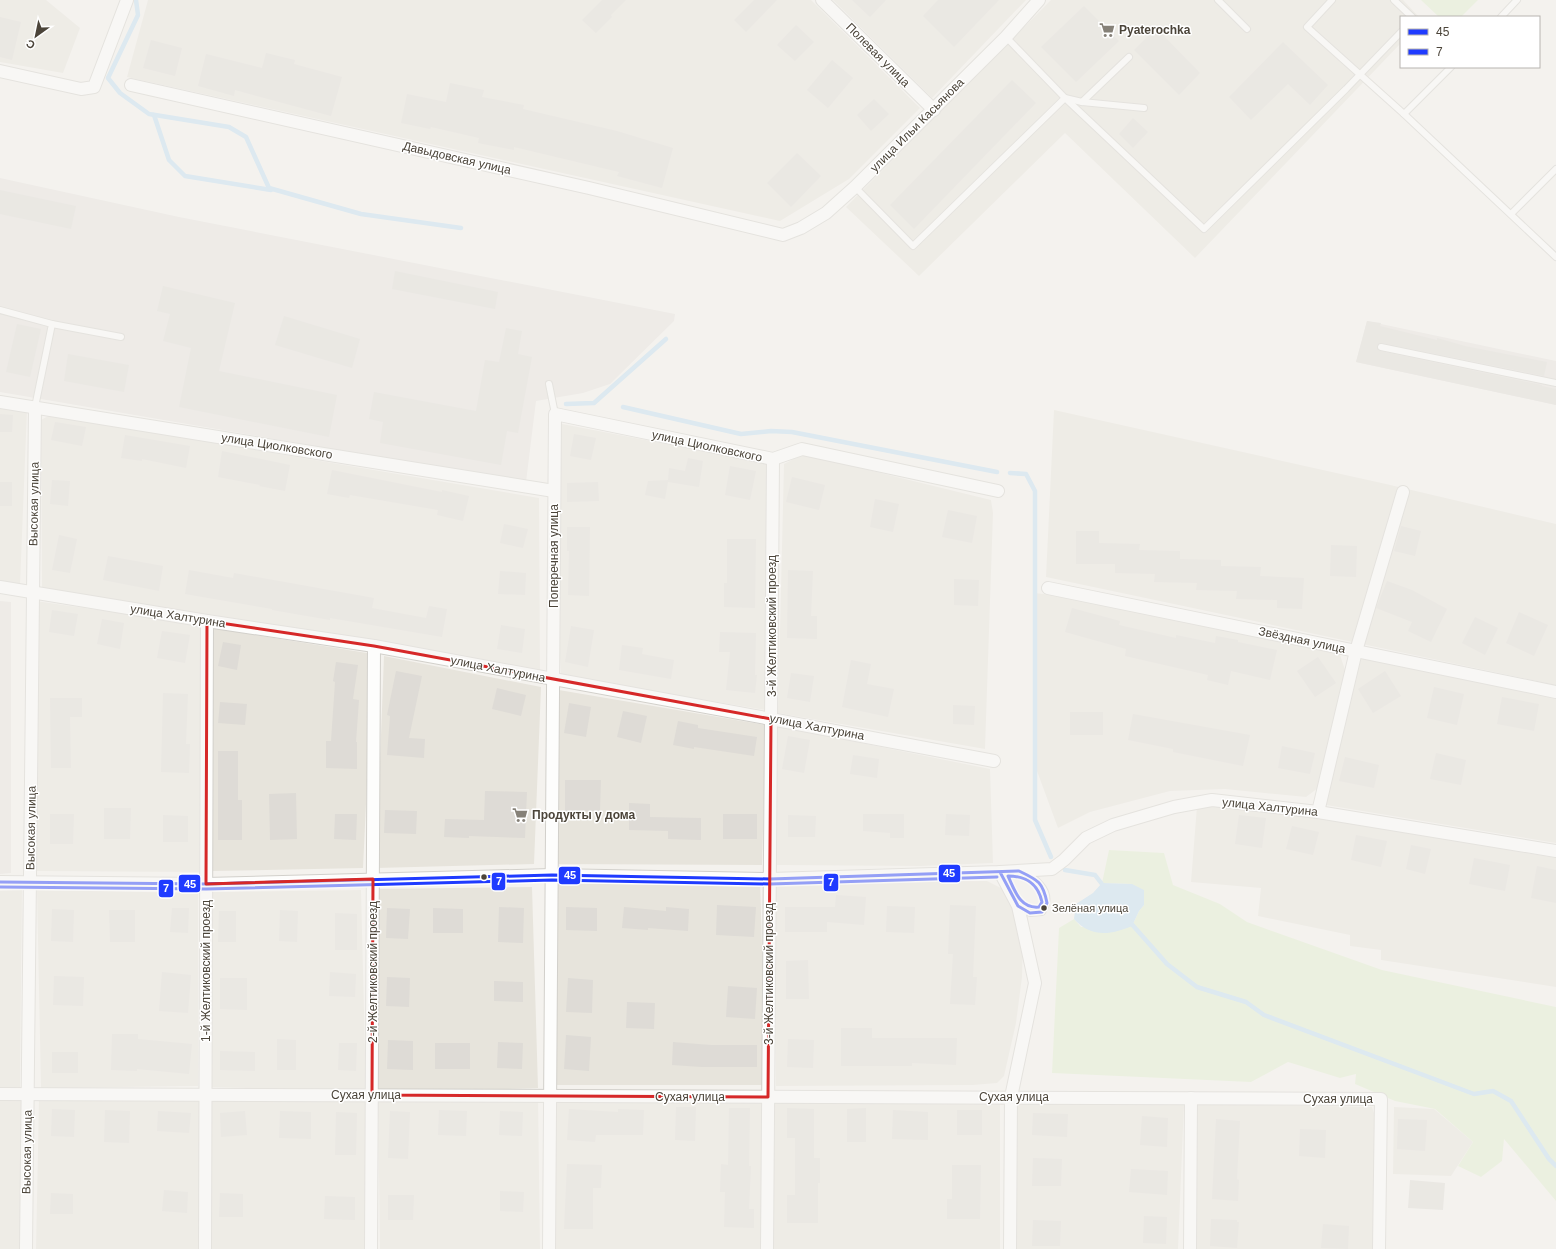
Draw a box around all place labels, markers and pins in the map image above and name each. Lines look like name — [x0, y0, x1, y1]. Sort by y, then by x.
supermarket icon: Pyaterochka — [1098, 21, 1116, 39]
place label: Pyaterochka — [1119, 23, 1191, 37]
supermarket icon: Продукты у дома — [511, 806, 529, 824]
place label: Продукты у дома — [532, 808, 636, 822]
unlabelled marker — [479, 872, 489, 882]
place label: Зелёная улица — [1052, 902, 1129, 914]
marker: Зелёная улица — [1039, 903, 1049, 913]

